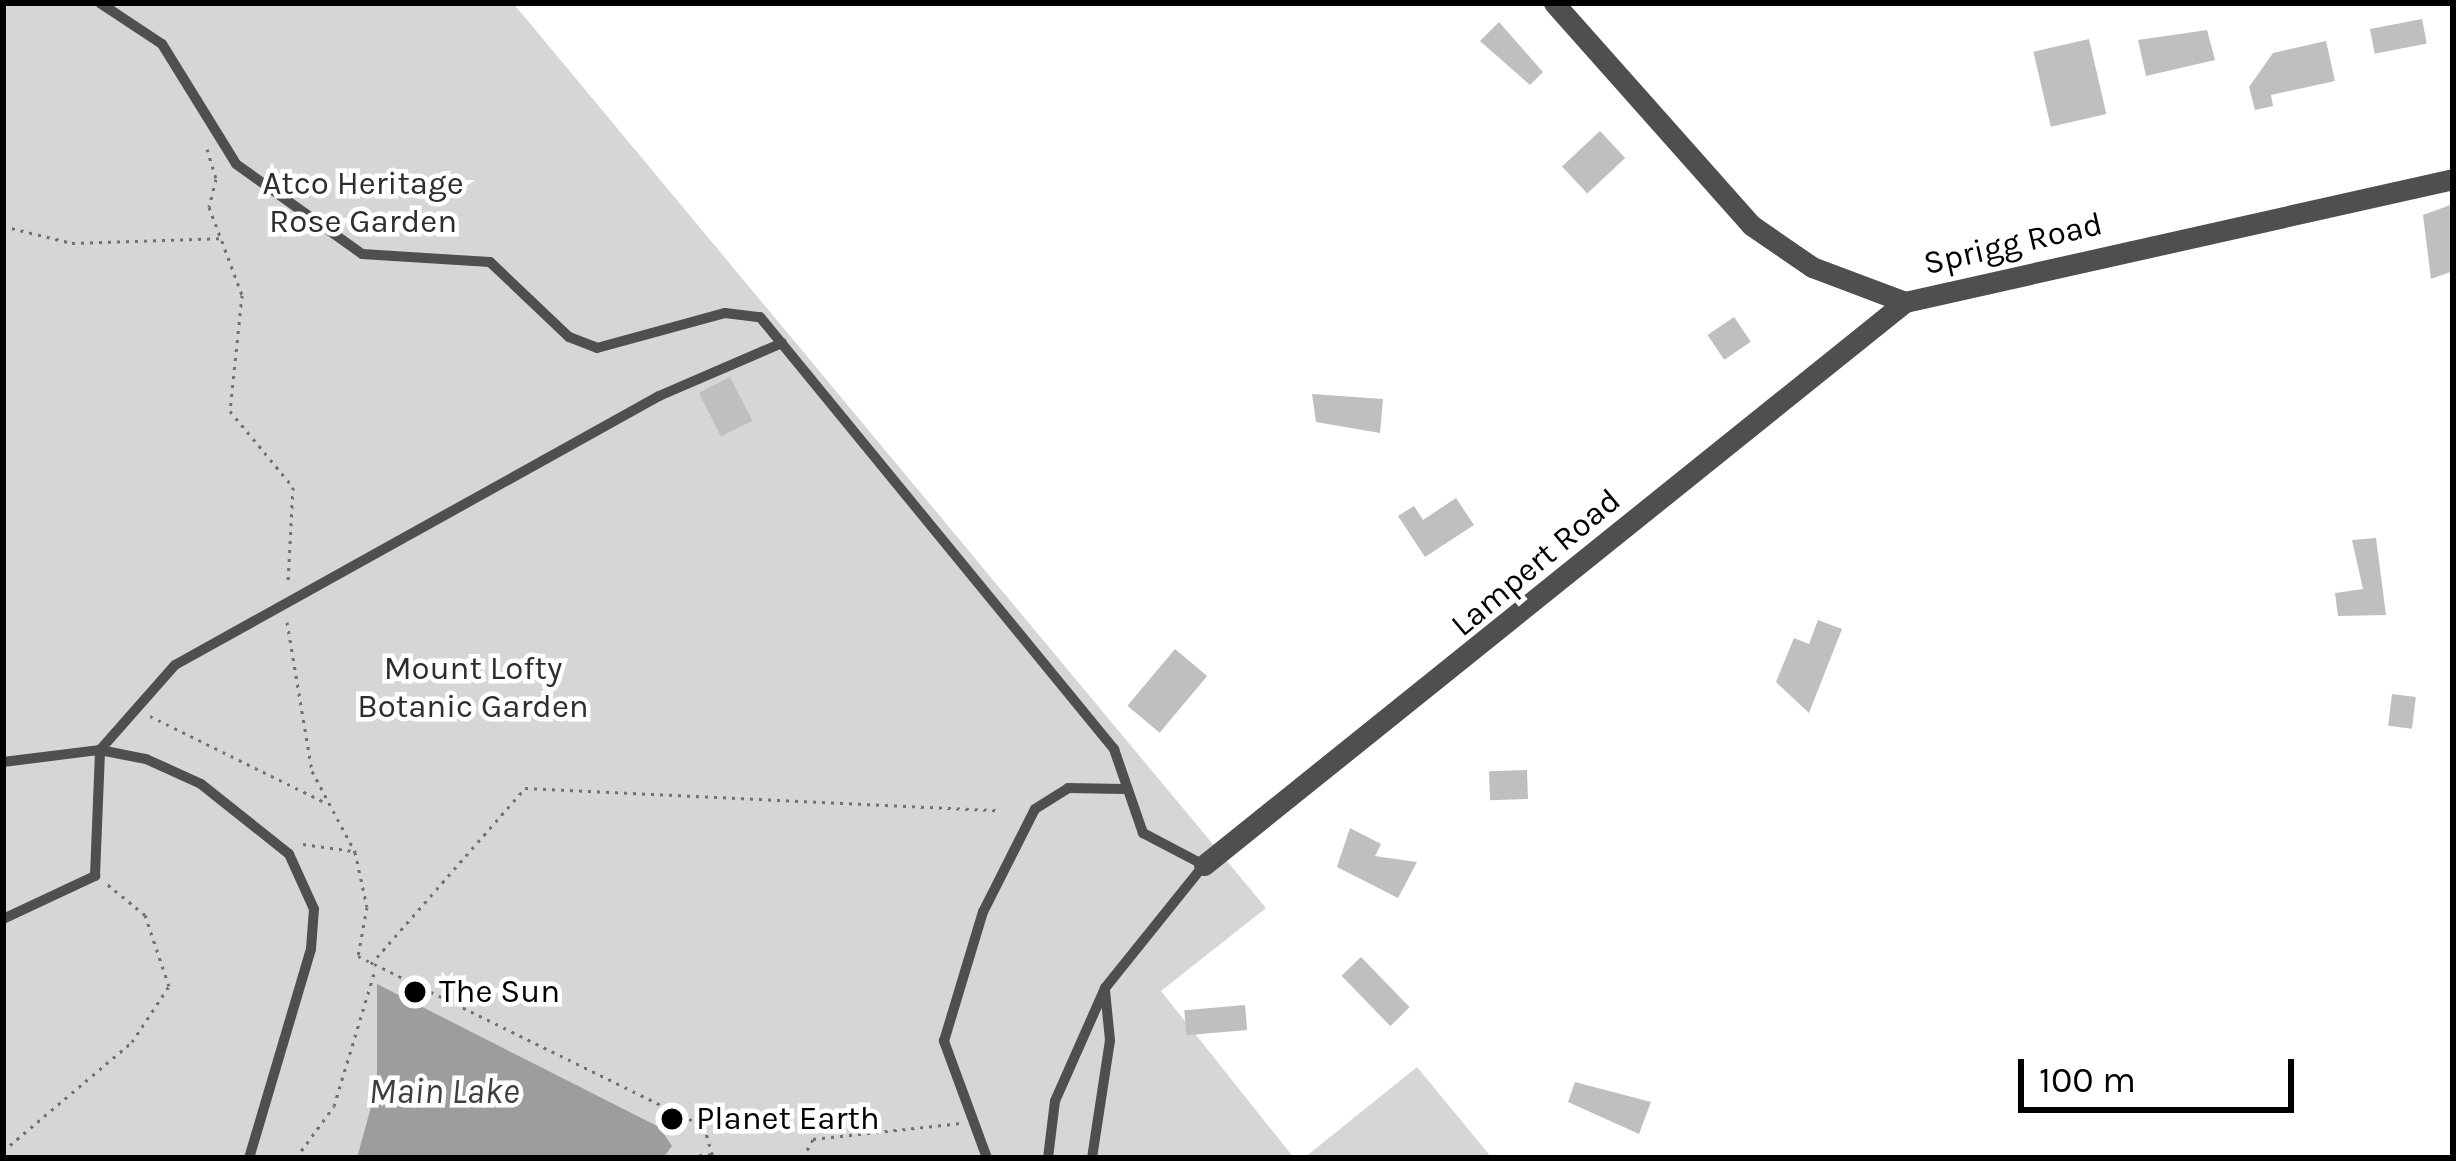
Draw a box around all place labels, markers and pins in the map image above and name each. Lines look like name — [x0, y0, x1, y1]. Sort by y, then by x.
place label: The Sun — [439, 972, 560, 1012]
marker: The Sun — [402, 979, 428, 1005]
place label: Planet Earth — [696, 1099, 880, 1139]
marker: Planet Earth — [659, 1106, 685, 1132]

